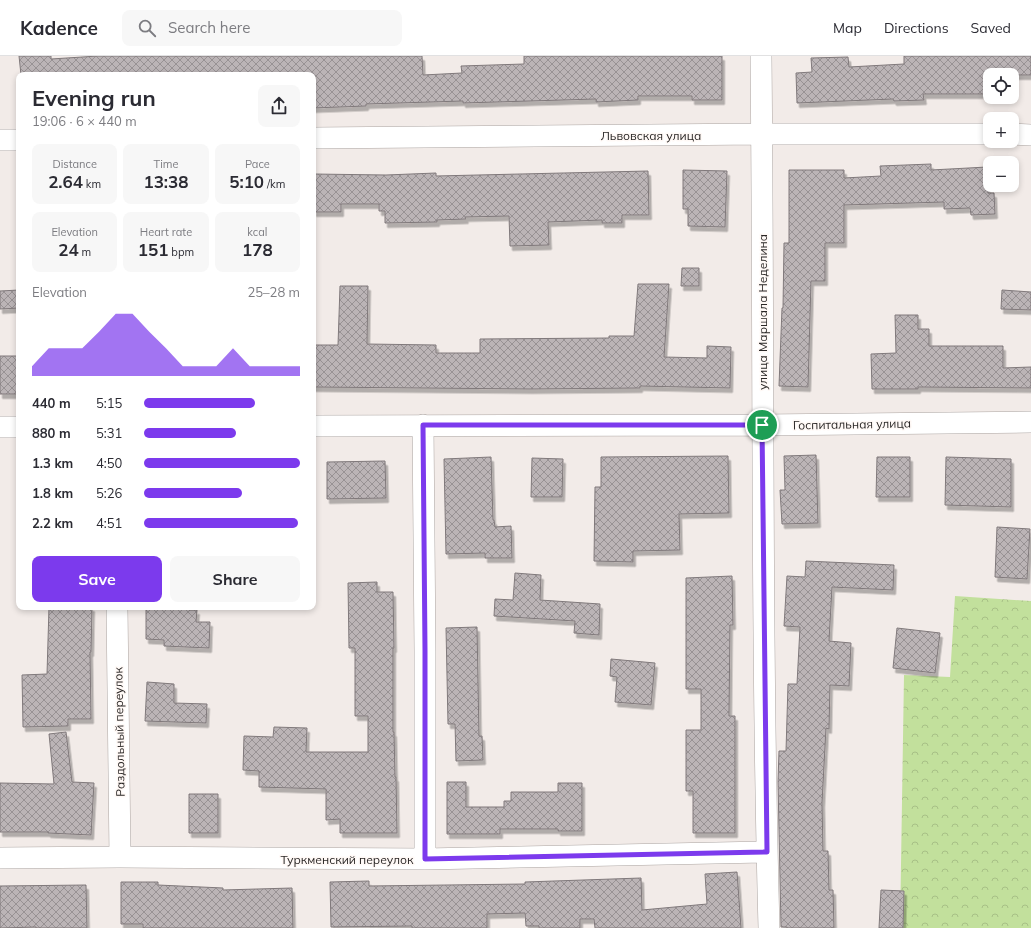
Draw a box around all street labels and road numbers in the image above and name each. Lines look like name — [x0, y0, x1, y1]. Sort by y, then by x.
street label: Львовская улица — [601, 128, 701, 143]
street label: улица Маршала Неделина — [755, 234, 770, 390]
street label: Госпитальная улица — [793, 415, 911, 433]
street label: Раздольный переулок — [110, 667, 128, 797]
street label: Туркменский переулок — [281, 852, 414, 867]

